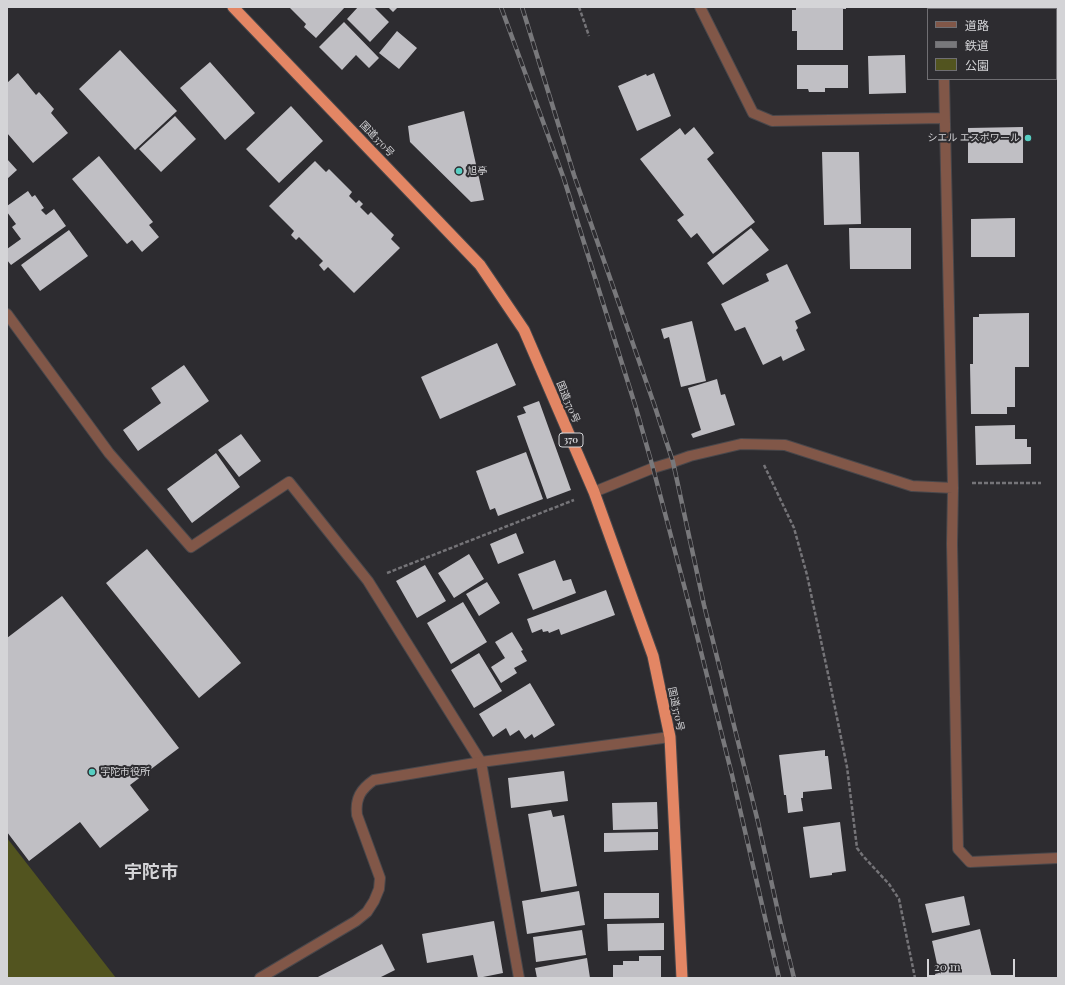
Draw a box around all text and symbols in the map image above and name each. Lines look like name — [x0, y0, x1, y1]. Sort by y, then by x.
legend — [927, 8, 1057, 80]
text: 道路 — [965, 17, 989, 33]
text: 鉄道 — [965, 37, 989, 53]
text: 公園 — [965, 57, 989, 73]
street label: 国道370号 — [357, 119, 397, 159]
place label: シエル エスポワール — [928, 132, 1020, 144]
marker: シエル エスポワール — [1023, 133, 1033, 143]
place label: 旭亭 — [467, 165, 487, 177]
marker: 旭亭 — [454, 166, 464, 176]
street label: 国道370号 — [554, 379, 582, 425]
road number: 370 — [559, 433, 583, 447]
street label: 国道370号 — [665, 686, 687, 732]
place label: 宇陀市役所 — [100, 766, 150, 778]
marker: 宇陀市役所 — [87, 767, 97, 777]
district label: 宇陀市 — [124, 861, 178, 883]
scale bar — [929, 951, 1017, 977]
text: 20 m — [934, 958, 961, 974]

